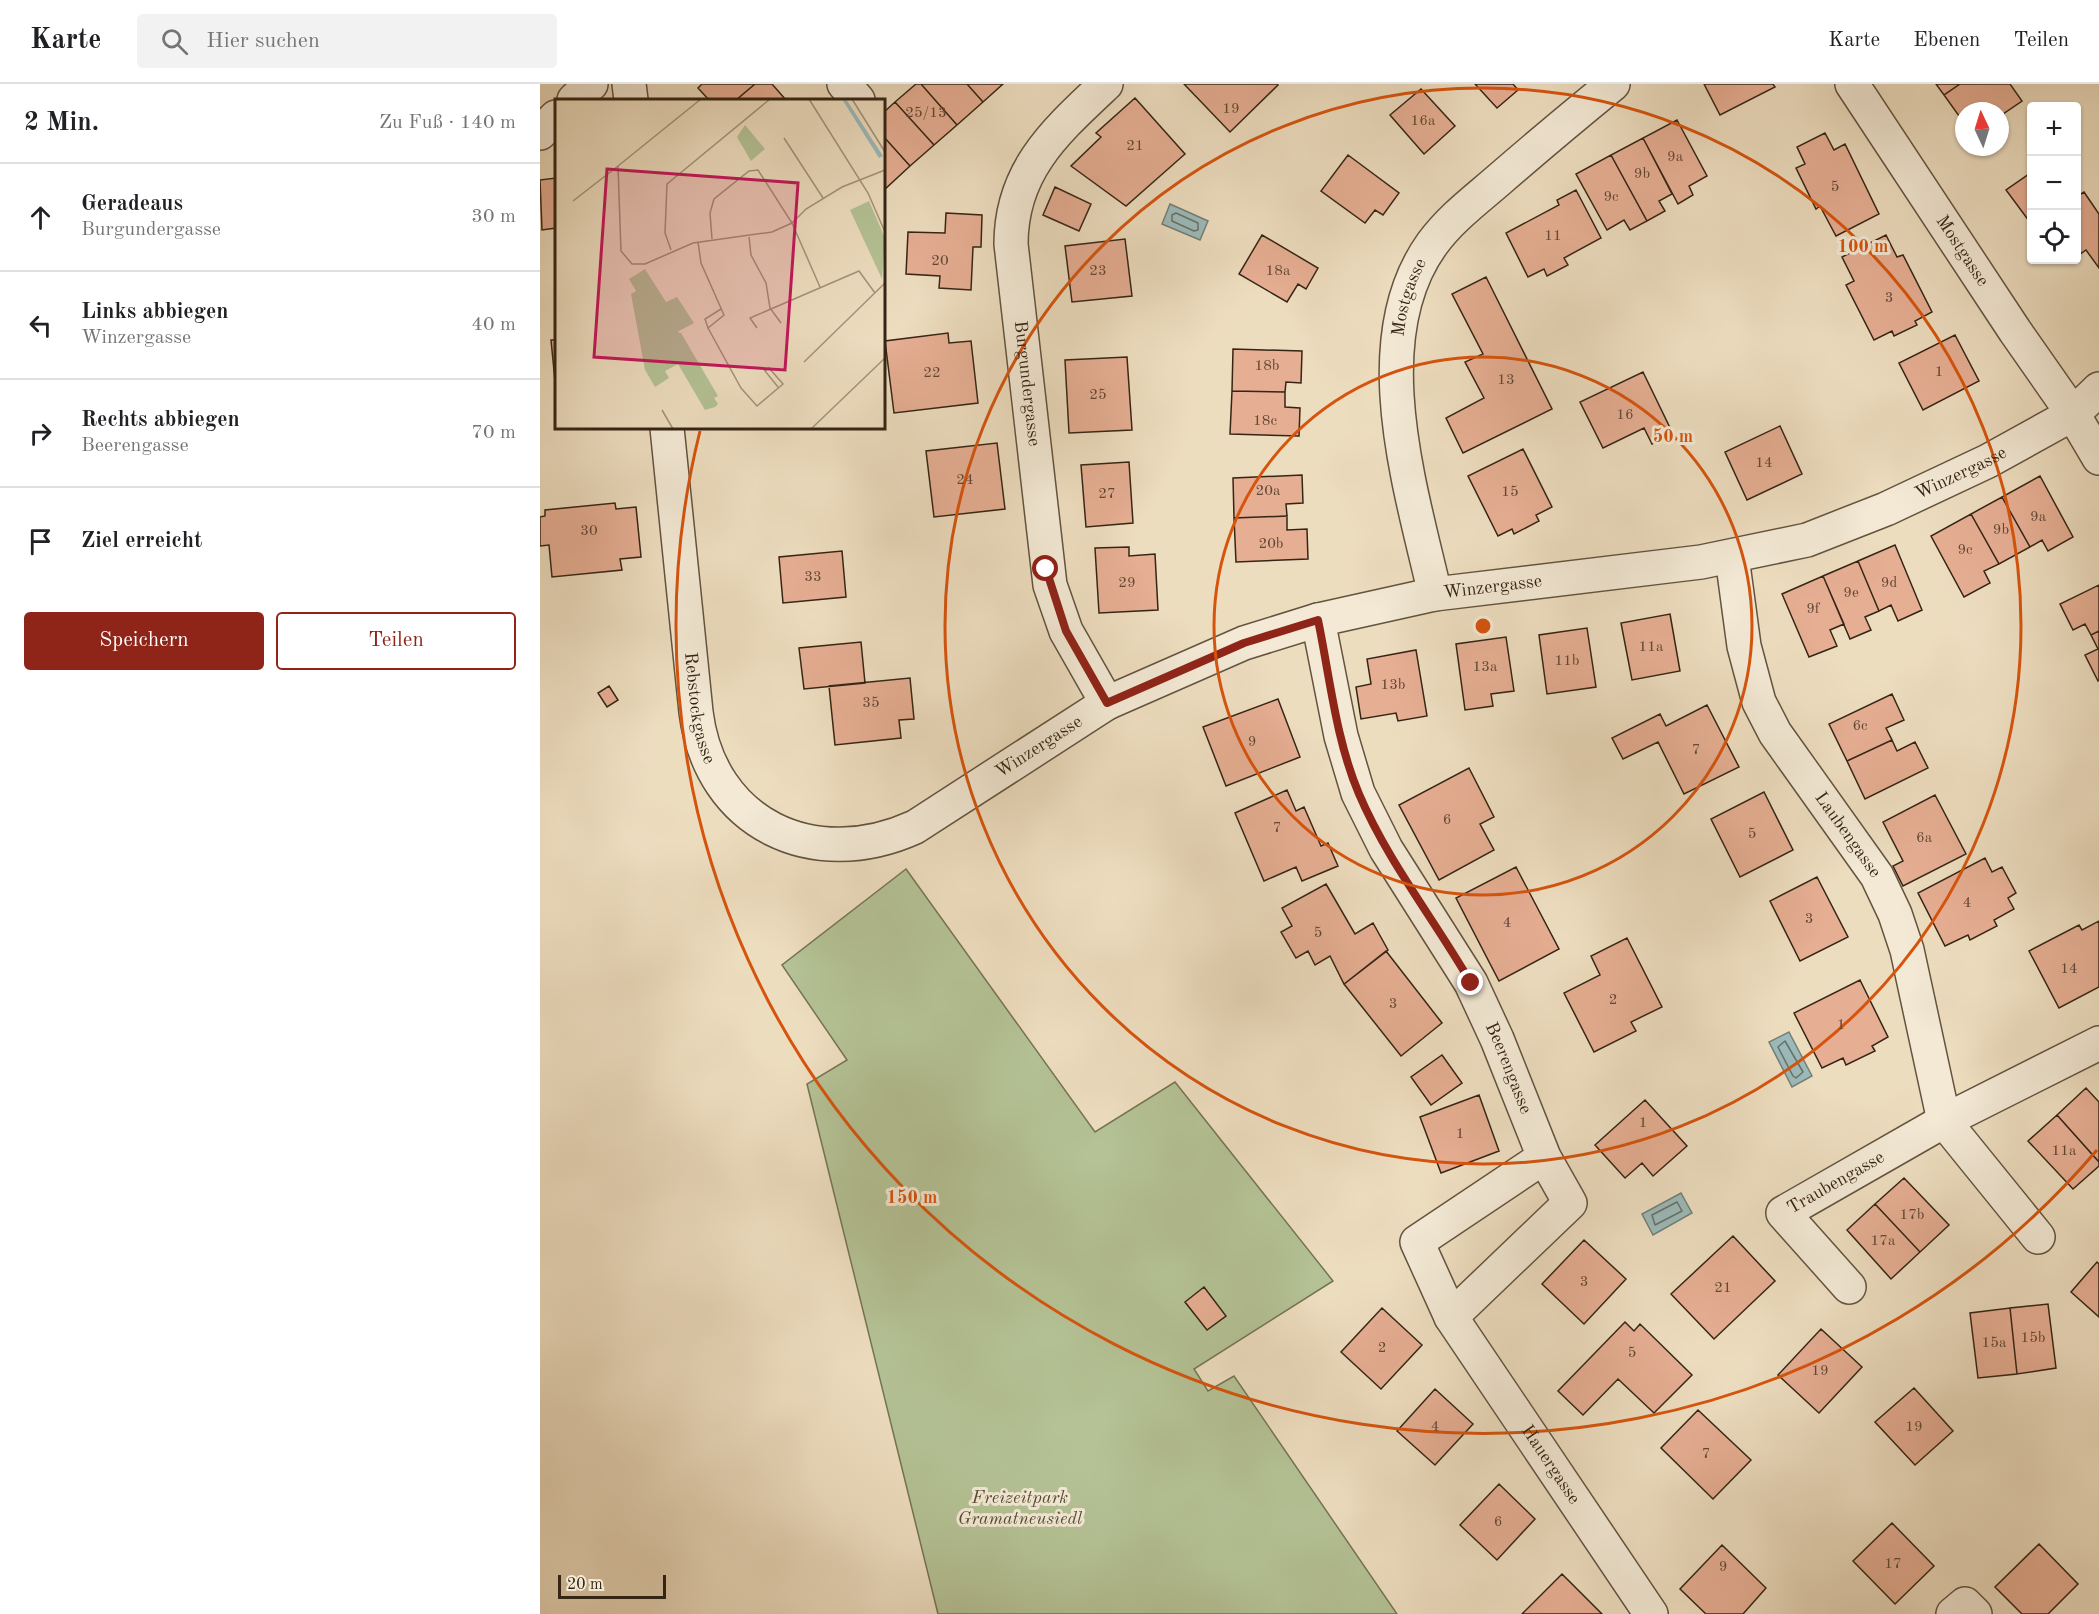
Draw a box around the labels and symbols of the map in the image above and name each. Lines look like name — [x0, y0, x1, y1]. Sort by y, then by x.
inset map — [555, 99, 885, 429]
house number: 19 — [1222, 102, 1240, 117]
north arrow — [1955, 102, 2009, 156]
house number: 25/13 — [905, 106, 947, 121]
house number: 16a — [1411, 114, 1436, 129]
house number: 21 — [1126, 139, 1144, 154]
house number: 9a — [1667, 150, 1684, 165]
house number: 9b — [1634, 167, 1650, 182]
house number: 5 — [1831, 180, 1839, 195]
house number: 9c — [1603, 190, 1619, 205]
street label: Mostgasse — [1932, 212, 1992, 290]
house number: 11 — [1544, 229, 1562, 244]
text: 100 m — [1838, 238, 1888, 256]
house number: 20 — [931, 254, 949, 269]
street label: Mostgasse — [1389, 255, 1430, 338]
house number: 23 — [1089, 264, 1107, 279]
house number: 18a — [1266, 264, 1291, 279]
house number: 3 — [1885, 291, 1893, 306]
street label: Burgundergasse — [1011, 320, 1043, 447]
house number: 18b — [1254, 359, 1280, 374]
house number: 1 — [1935, 365, 1943, 380]
house number: 22 — [923, 366, 941, 381]
house number: 13 — [1497, 373, 1515, 388]
house number: 25 — [1089, 388, 1107, 403]
house number: 16 — [1616, 408, 1634, 423]
house number: 18c — [1253, 414, 1277, 429]
text: 50 m — [1653, 428, 1693, 446]
street label: Winzergasse — [1912, 443, 2010, 503]
house number: 14 — [1755, 456, 1773, 471]
house number: 24 — [956, 473, 974, 488]
house number: 20a — [1256, 484, 1281, 499]
house number: 15 — [1501, 485, 1519, 500]
house number: 27 — [1098, 487, 1116, 502]
house number: 9a — [2030, 510, 2047, 525]
house number: 9b — [1993, 523, 2009, 538]
house number: 30 — [580, 524, 598, 539]
house number: 20b — [1258, 537, 1284, 552]
house number: 9c — [1957, 543, 1973, 558]
route start — [1032, 555, 1058, 581]
house number: 33 — [804, 570, 822, 585]
street label: Winzergasse — [1442, 572, 1543, 602]
house number: 29 — [1118, 576, 1136, 591]
house number: 9d — [1881, 576, 1897, 591]
house number: 9e — [1843, 586, 1859, 601]
house number: 9f — [1806, 602, 1821, 617]
centre of rings — [1473, 616, 1493, 636]
house number: 11a — [1639, 640, 1664, 655]
street label: Rebstockgasse — [681, 651, 718, 767]
house number: 11b — [1554, 654, 1580, 669]
house number: 13a — [1473, 660, 1498, 675]
house number: 13b — [1380, 678, 1406, 693]
house number: 35 — [862, 696, 880, 711]
street label: Winzergasse — [992, 712, 1086, 781]
house number: 6c — [1852, 719, 1868, 734]
house number: 9 — [1248, 735, 1256, 750]
house number: 7 — [1692, 743, 1700, 758]
street label: Laubengasse — [1811, 789, 1884, 881]
house number: 6 — [1443, 813, 1451, 828]
house number: 7 — [1273, 821, 1281, 836]
house number: 5 — [1748, 827, 1756, 842]
house number: 6a — [1916, 831, 1933, 846]
house number: 4 — [1963, 896, 1971, 911]
house number: 3 — [1805, 912, 1813, 927]
house number: 4 — [1503, 916, 1511, 931]
house number: 5 — [1314, 926, 1322, 941]
house number: 14 — [2060, 962, 2078, 977]
route end — [1457, 969, 1483, 995]
house number: 2 — [1609, 993, 1617, 1008]
house number: 3 — [1389, 997, 1397, 1012]
house number: 1 — [1837, 1018, 1845, 1033]
street label: Beerengasse — [1482, 1020, 1535, 1116]
house number: 1 — [1639, 1116, 1647, 1131]
house number: 1 — [1456, 1127, 1464, 1142]
house number: 11a — [2052, 1144, 2077, 1159]
street label: Traubengasse — [1784, 1148, 1887, 1218]
text: 150 m — [887, 1189, 937, 1207]
house number: 17b — [1899, 1208, 1925, 1223]
house number: 17a — [1871, 1234, 1896, 1249]
house number: 3 — [1580, 1275, 1588, 1290]
house number: 21 — [1714, 1281, 1732, 1296]
house number: 15b — [2020, 1331, 2046, 1346]
house number: 15a — [1982, 1336, 2007, 1351]
house number: 2 — [1378, 1341, 1386, 1356]
house number: 5 — [1628, 1346, 1636, 1361]
house number: 19 — [1811, 1364, 1829, 1379]
house number: 4 — [1431, 1420, 1439, 1435]
house number: 19 — [1905, 1420, 1923, 1435]
street label: Hauergasse — [1518, 1422, 1583, 1507]
house number: 7 — [1702, 1447, 1710, 1462]
park label: Freizeitpark Gramatneusiedl — [958, 1489, 1083, 1528]
house number: 6 — [1494, 1515, 1502, 1530]
house number: 17 — [1884, 1557, 1902, 1572]
house number: 9 — [1719, 1560, 1727, 1575]
scale bar — [558, 1572, 666, 1600]

